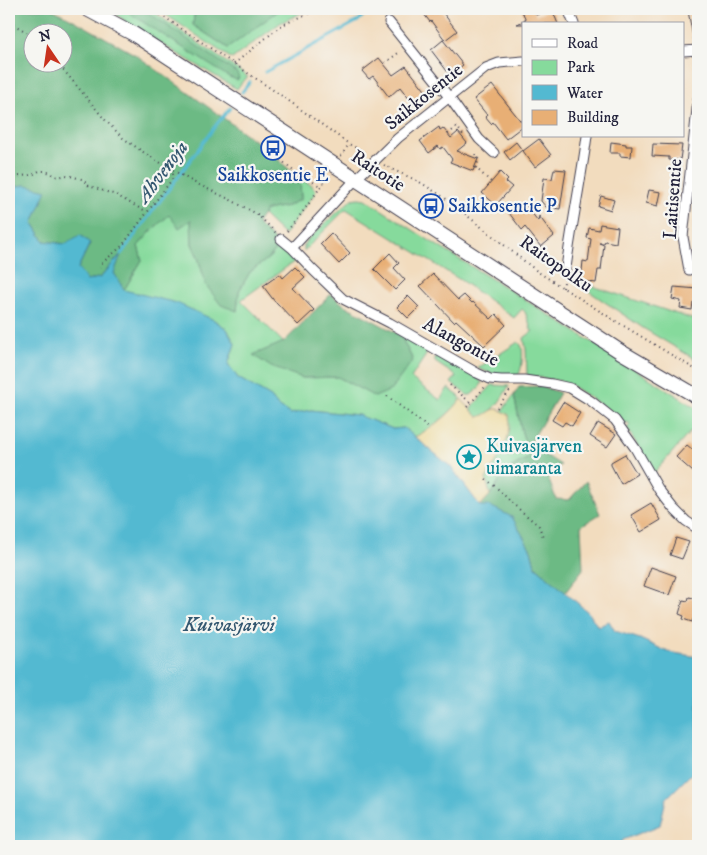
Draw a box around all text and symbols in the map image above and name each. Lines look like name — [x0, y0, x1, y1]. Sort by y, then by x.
north arrow — [22, 22, 72, 72]
legend — [522, 22, 684, 138]
text: N — [38, 26, 53, 46]
text: Road — [567, 34, 599, 53]
street label: Saikkosentie — [380, 58, 468, 135]
text: Park — [567, 58, 596, 77]
text: Water — [566, 84, 603, 103]
text: Building — [567, 108, 619, 127]
bus stop icon: Saikkosentie E — [260, 135, 286, 161]
water label: Ahvenoja — [130, 136, 194, 209]
street label: Raitotie — [347, 145, 409, 197]
street label: Laitisentie — [659, 158, 687, 240]
place label: Saikkosentie E — [217, 164, 329, 187]
bus stop icon: Saikkosentie P — [418, 193, 444, 219]
place label: Saikkosentie P — [448, 195, 557, 218]
street label: Raitopolku — [515, 231, 597, 297]
street label: Alangontie — [419, 312, 503, 372]
place label: Kuivasjärven uimaranta — [486, 435, 582, 480]
place icon: Kuivasjärven uimaranta — [456, 444, 482, 470]
water label: Kuivasjärvi — [182, 613, 276, 638]

